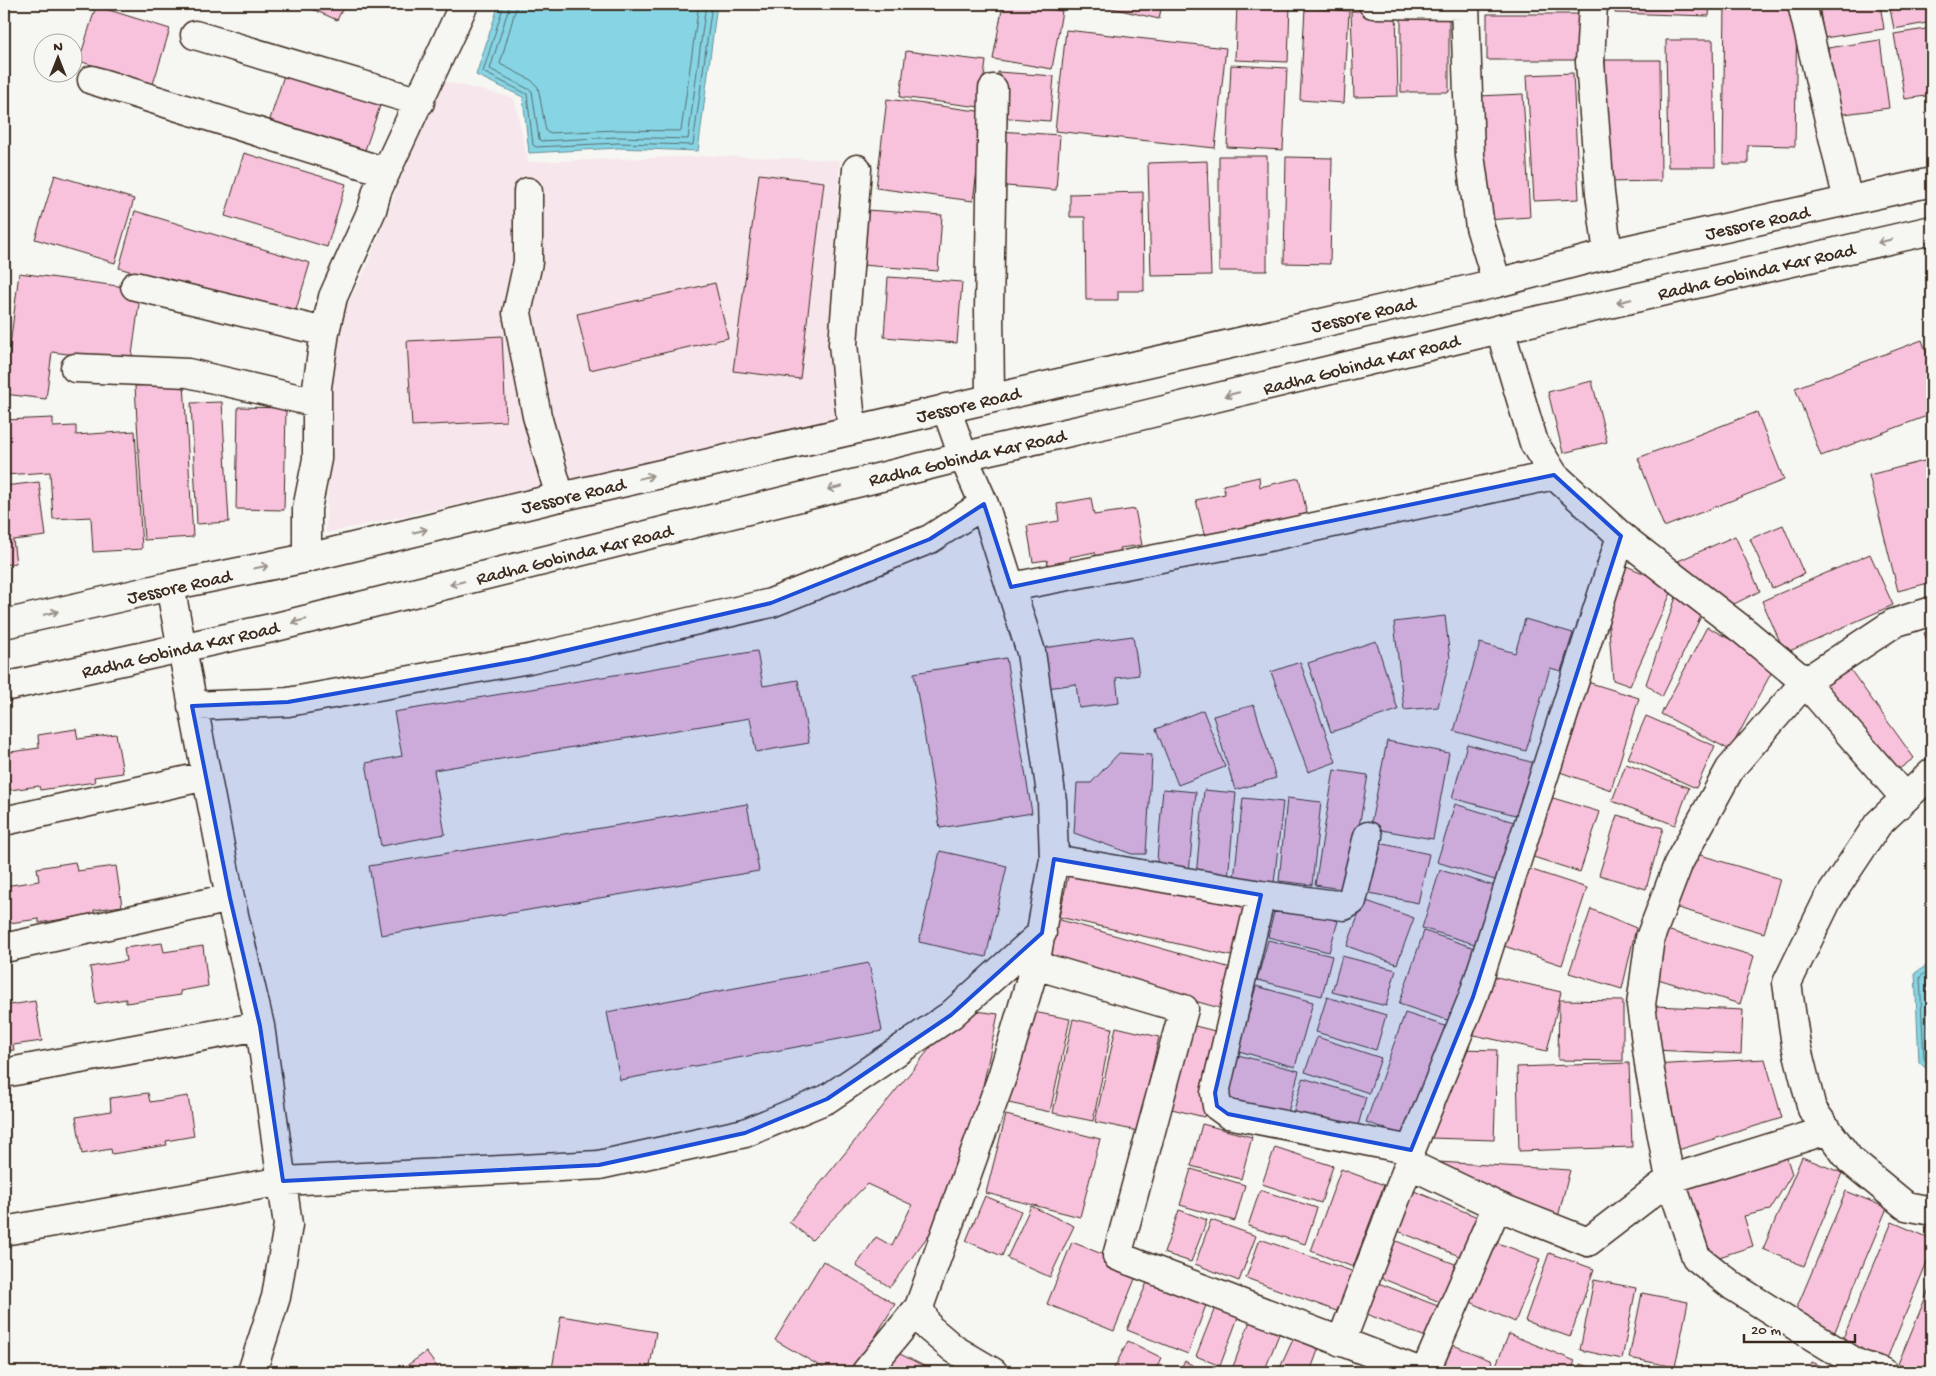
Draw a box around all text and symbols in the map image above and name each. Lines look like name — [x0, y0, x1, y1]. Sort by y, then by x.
north arrow — [32, 32, 82, 82]
text: N — [53, 39, 63, 56]
street label: Jessore Road — [1703, 202, 1814, 247]
one-way arrow — [1877, 237, 1893, 246]
street label: Radha Gobinda Kar Road — [1656, 239, 1860, 307]
street label: Jessore Road — [1309, 293, 1420, 340]
one-way arrow — [1616, 297, 1632, 306]
street label: Radha Gobinda Kar Road — [1261, 330, 1464, 402]
street label: Jessore Road — [914, 383, 1025, 430]
one-way arrow — [1224, 390, 1240, 399]
street label: Radha Gobinda Kar Road — [867, 425, 1071, 493]
one-way arrow — [637, 472, 653, 481]
street label: Jessore Road — [519, 474, 630, 521]
one-way arrow — [828, 484, 844, 493]
street label: Radha Gobinda Kar Road — [474, 520, 677, 592]
one-way arrow — [411, 526, 427, 535]
one-way arrow — [253, 562, 269, 571]
street label: Jessore Road — [125, 566, 236, 611]
one-way arrow — [449, 578, 465, 588]
one-way arrow — [43, 608, 59, 617]
street label: Radha Gobinda Kar Road — [80, 617, 284, 685]
one-way arrow — [291, 617, 307, 626]
scale bar — [1744, 1311, 1855, 1343]
text: 20 m — [1751, 1322, 1781, 1340]

